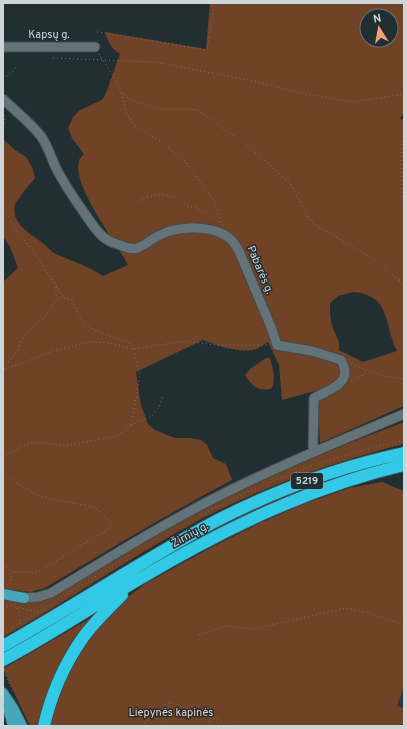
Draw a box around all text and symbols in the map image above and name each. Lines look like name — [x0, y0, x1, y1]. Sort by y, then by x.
north arrow — [359, 8, 399, 48]
text: N — [372, 12, 382, 27]
street label: Kapsų g. — [28, 28, 70, 42]
street label: Pabarės g. — [244, 244, 276, 296]
road number: 5219 — [291, 473, 323, 489]
street label: Žirnių g. — [168, 518, 211, 551]
park label: Liepynės kapinės — [129, 706, 213, 720]

